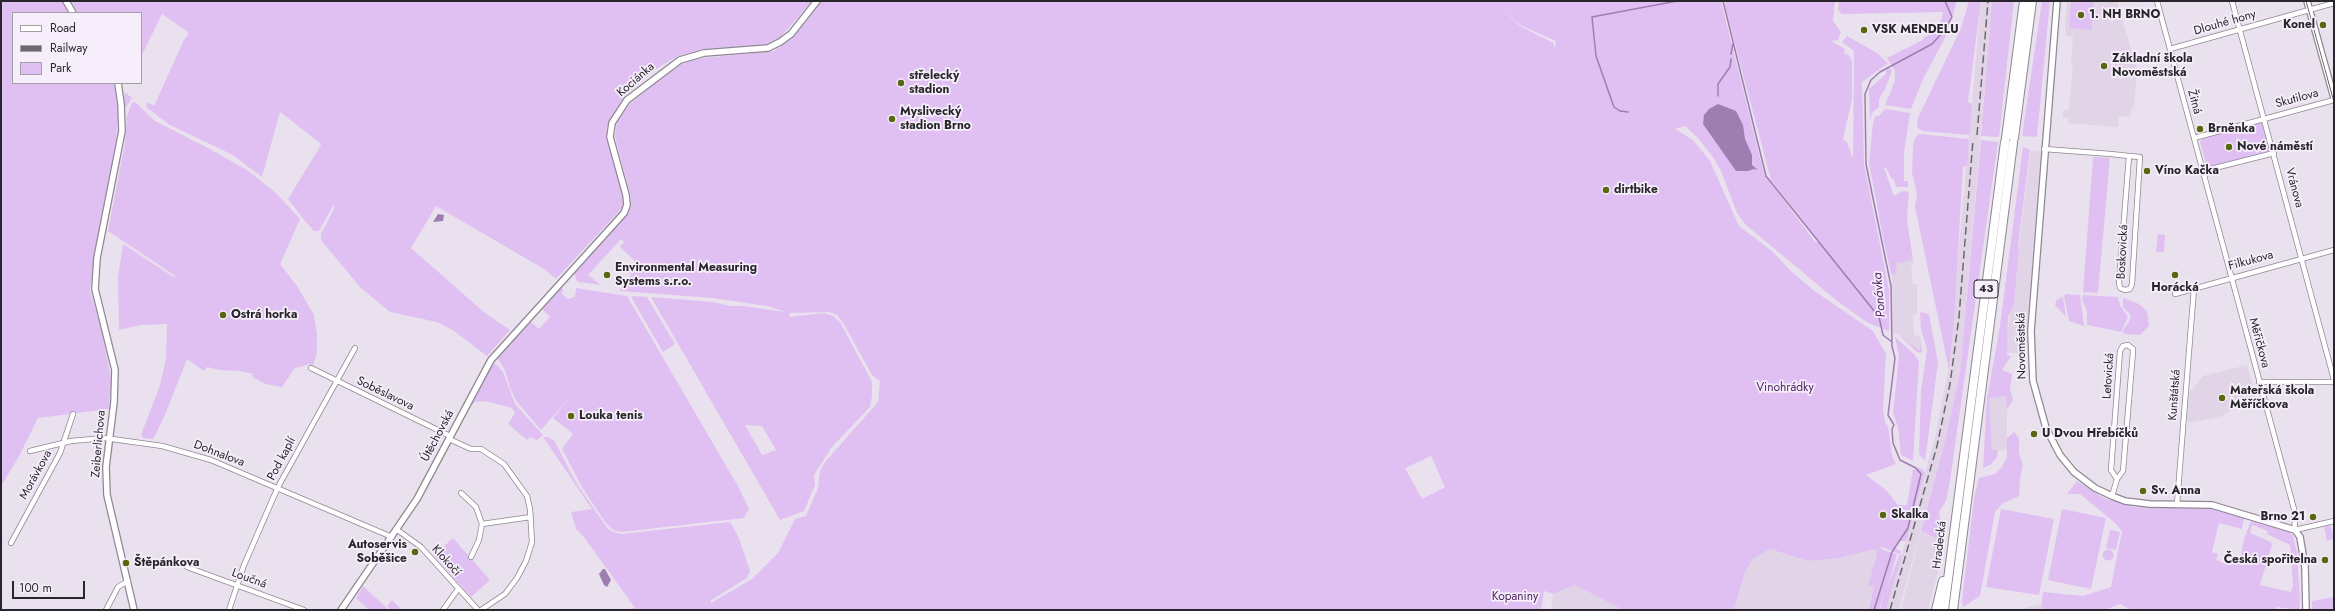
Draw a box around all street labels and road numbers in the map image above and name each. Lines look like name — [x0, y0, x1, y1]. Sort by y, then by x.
street label: Dlouhé hony — [2192, 7, 2258, 39]
street label: Kociánka — [614, 60, 658, 100]
street label: Skutilova — [2274, 86, 2320, 112]
street label: Žitná — [2184, 88, 2204, 116]
street label: Vránova — [2282, 166, 2306, 210]
street label: Boskovická — [2114, 224, 2132, 280]
street label: Filkukova — [2227, 248, 2275, 274]
road number: 43 — [1974, 280, 1998, 298]
street label: Novoměstská — [2014, 313, 2030, 379]
street label: Měřičkova — [2245, 316, 2273, 370]
street label: Letovická — [2100, 353, 2118, 399]
street label: Kunštátská — [2166, 369, 2184, 421]
street label: Soběslavova — [354, 374, 416, 414]
street label: Útěchovská — [418, 408, 458, 464]
street label: Zeiberlichova — [89, 410, 109, 478]
street label: Pod kaplí — [265, 435, 299, 483]
street label: Dohnalova — [192, 438, 246, 470]
street label: Morávkova — [17, 448, 55, 502]
street label: Hradecká — [1930, 520, 1950, 570]
street label: Klokočí — [428, 543, 464, 579]
street label: Loučná — [230, 566, 268, 592]

